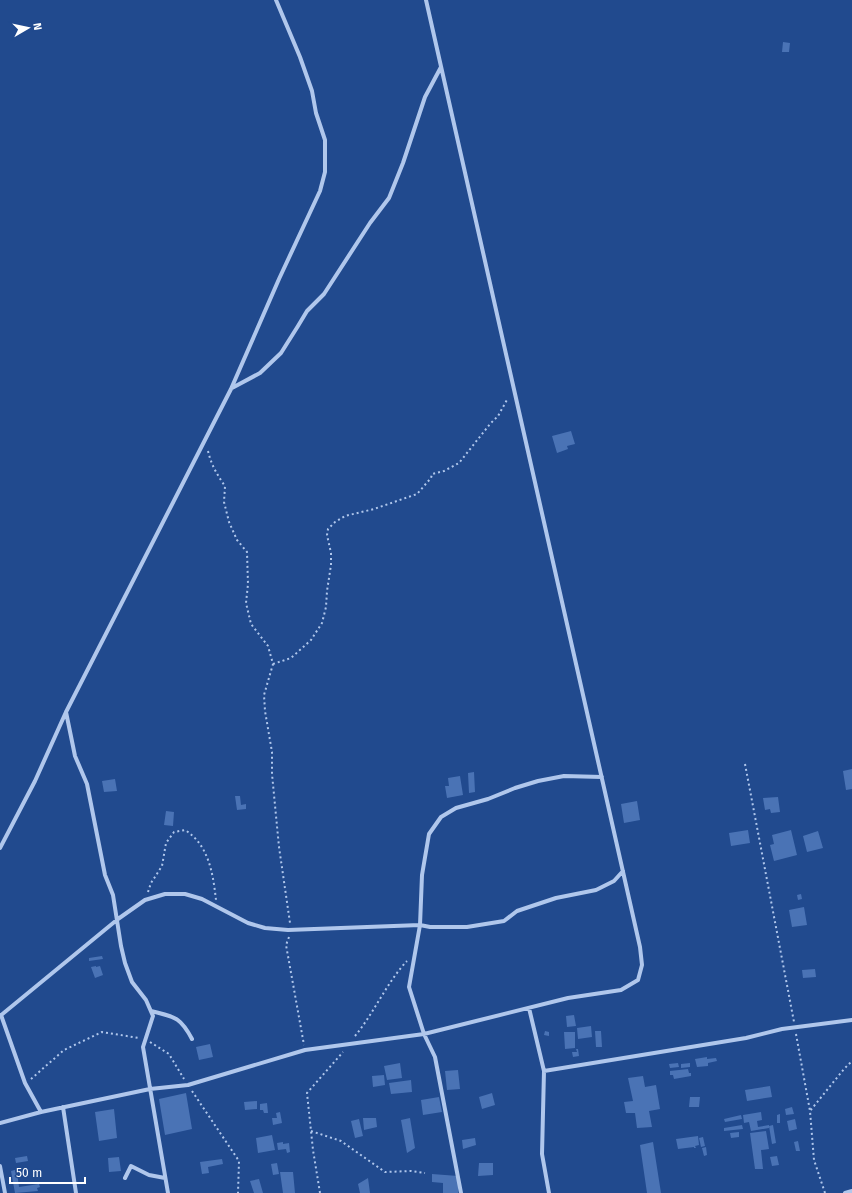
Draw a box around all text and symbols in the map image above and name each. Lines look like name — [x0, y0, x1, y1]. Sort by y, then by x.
north arrow — [8, 8, 48, 48]
text: N — [30, 22, 44, 31]
scale bar — [10, 1159, 85, 1185]
text: 50 m — [16, 1166, 42, 1180]

